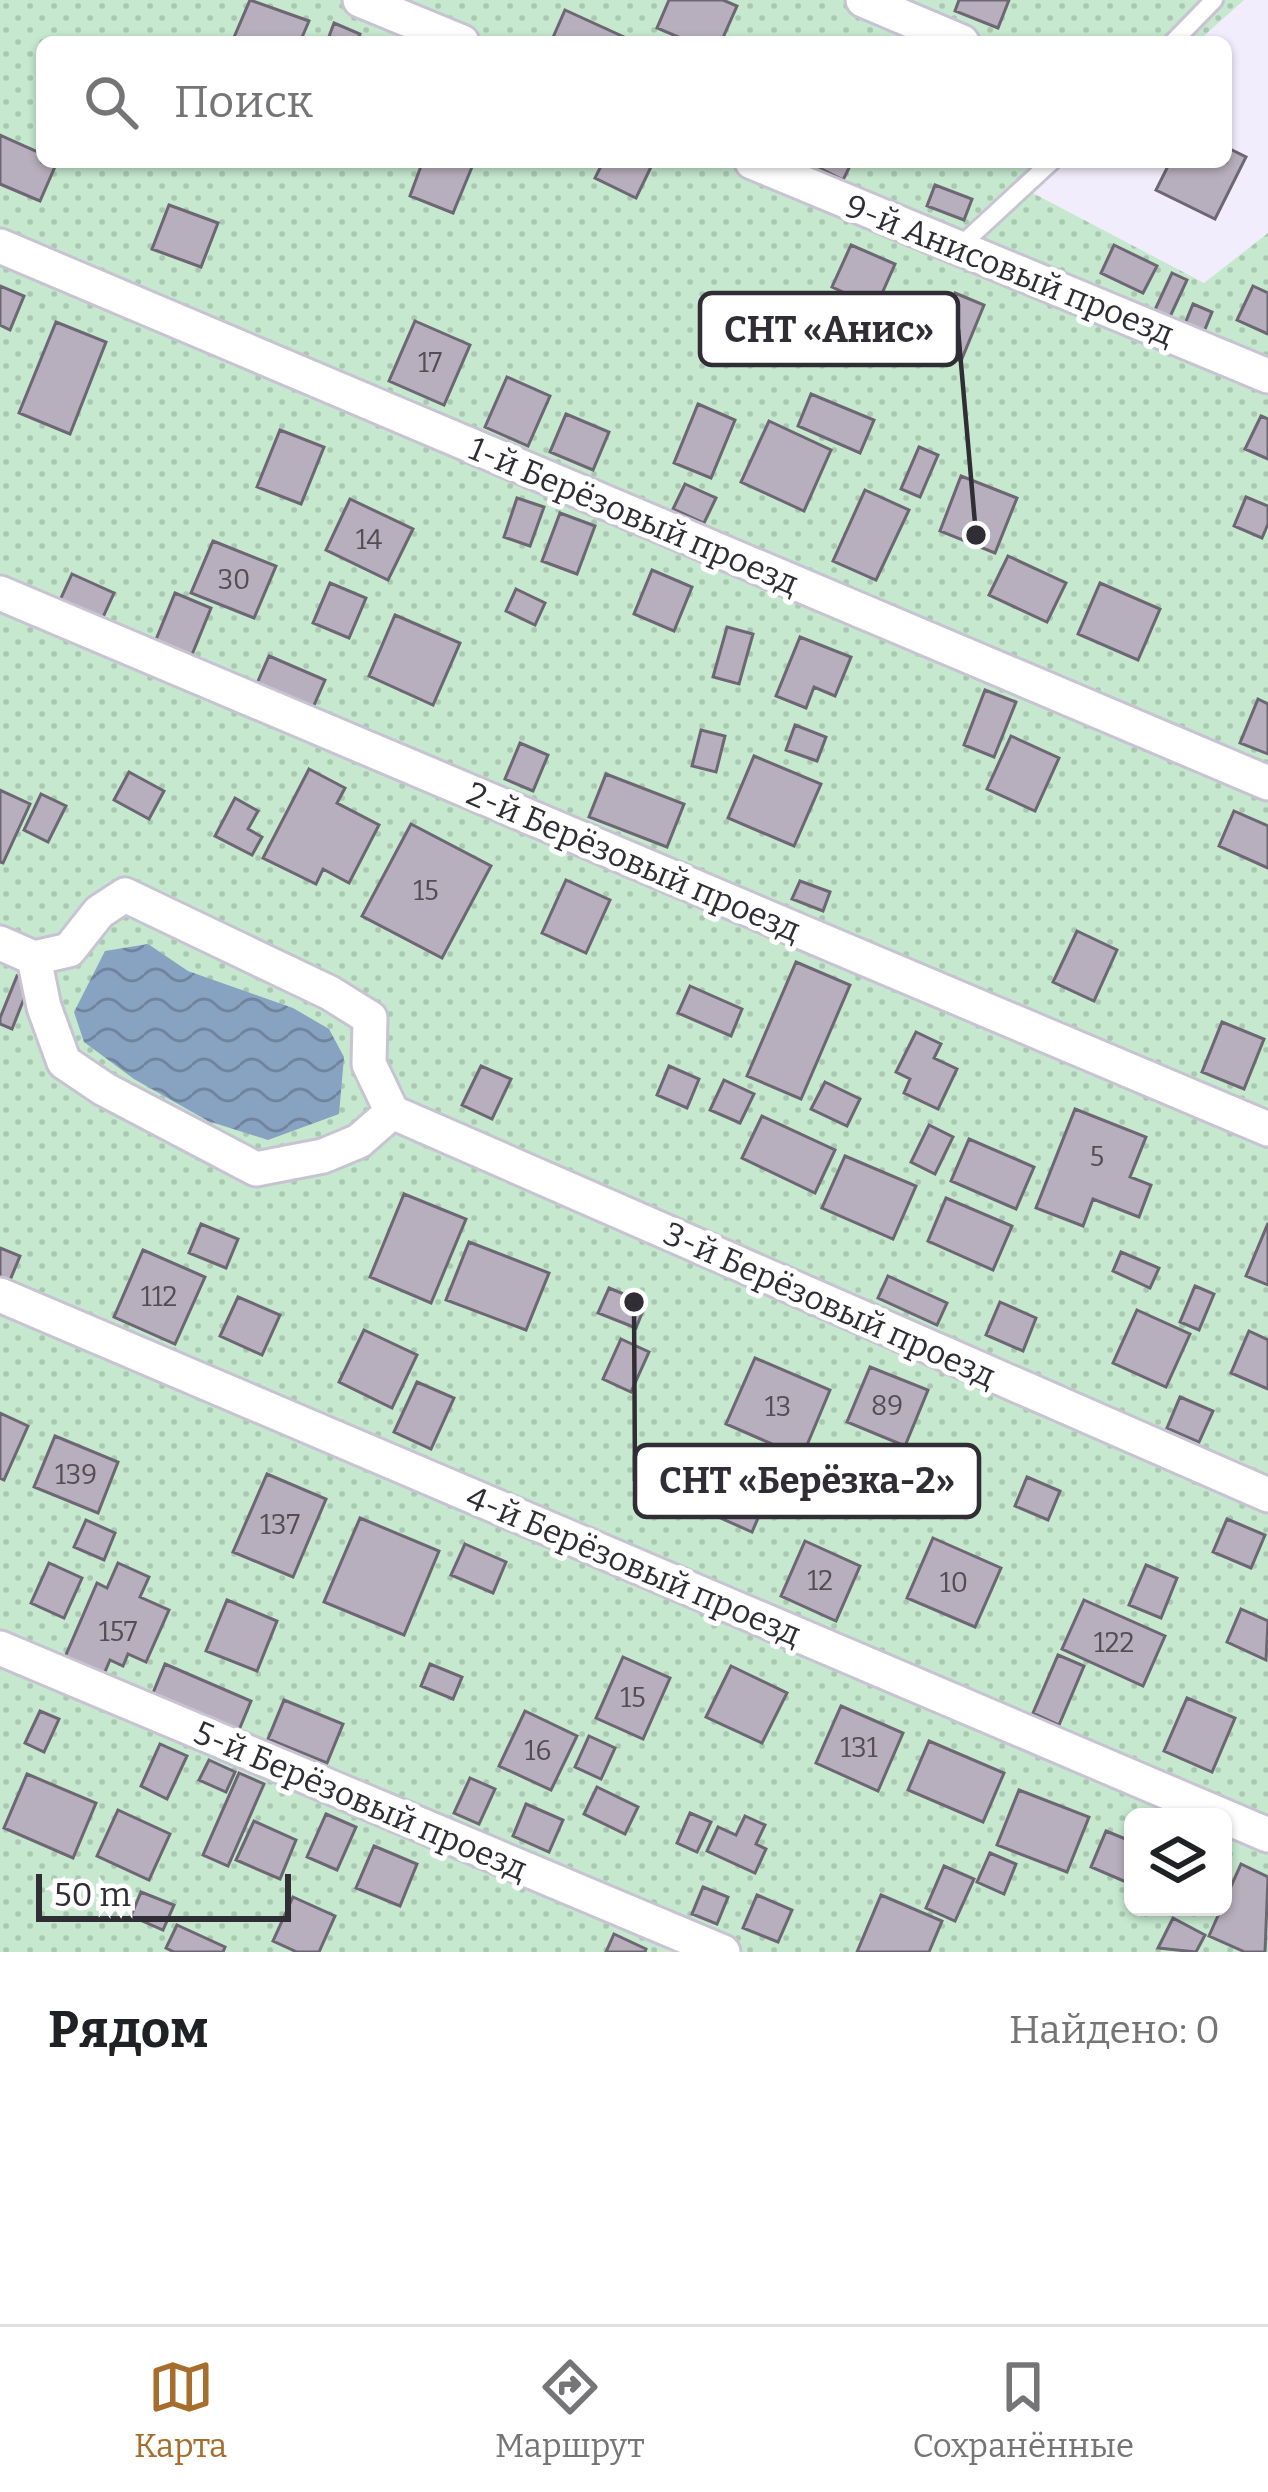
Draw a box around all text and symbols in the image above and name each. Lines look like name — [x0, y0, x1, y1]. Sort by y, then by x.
search box — [36, 36, 1232, 168]
icon: search — [78, 69, 144, 135]
text: Поиск — [174, 75, 313, 129]
street label: 9-й Анисовый проезд — [839, 186, 1180, 354]
callout: СНТ «Анис» — [700, 293, 958, 365]
text: СНТ «Анис» — [724, 308, 934, 352]
house number: 17 — [418, 347, 443, 379]
street label: 1-й Берёзовый проезд — [463, 428, 804, 604]
house number: 14 — [356, 524, 383, 556]
house number: 30 — [218, 564, 250, 596]
street label: 2-й Берёзовый проезд — [461, 773, 806, 950]
house number: 15 — [413, 875, 439, 907]
house number: 5 — [1090, 1141, 1104, 1173]
street label: 3-й Берёзовый проезд — [657, 1214, 1002, 1396]
house number: 112 — [141, 1281, 177, 1313]
house number: 89 — [871, 1390, 903, 1422]
house number: 13 — [765, 1391, 791, 1423]
callout: СНТ «Берёзка-2» — [635, 1445, 979, 1517]
house number: 139 — [55, 1459, 97, 1491]
text: СНТ «Берёзка-2» — [659, 1459, 955, 1503]
street label: 4-й Берёзовый проезд — [460, 1477, 807, 1655]
house number: 137 — [260, 1509, 300, 1541]
house number: 12 — [807, 1565, 833, 1597]
house number: 10 — [940, 1567, 968, 1599]
house number: 157 — [99, 1616, 138, 1648]
house number: 122 — [1094, 1627, 1134, 1659]
house number: 15 — [620, 1682, 646, 1714]
street label: 5-й Берёзовый проезд — [188, 1713, 533, 1889]
house number: 131 — [840, 1732, 878, 1764]
house number: 16 — [525, 1735, 551, 1767]
map controls — [1124, 1808, 1232, 1916]
button: layers — [1124, 1808, 1232, 1916]
scale bar — [36, 1868, 291, 1921]
text: 50 m — [54, 1875, 131, 1915]
text: Рядом — [48, 1999, 208, 2061]
text: Найдено: 0 — [1009, 2007, 1220, 2053]
tab: Карта — [134, 2354, 227, 2466]
tab: Маршрут — [495, 2354, 644, 2466]
tab: Сохранённые — [912, 2354, 1134, 2466]

